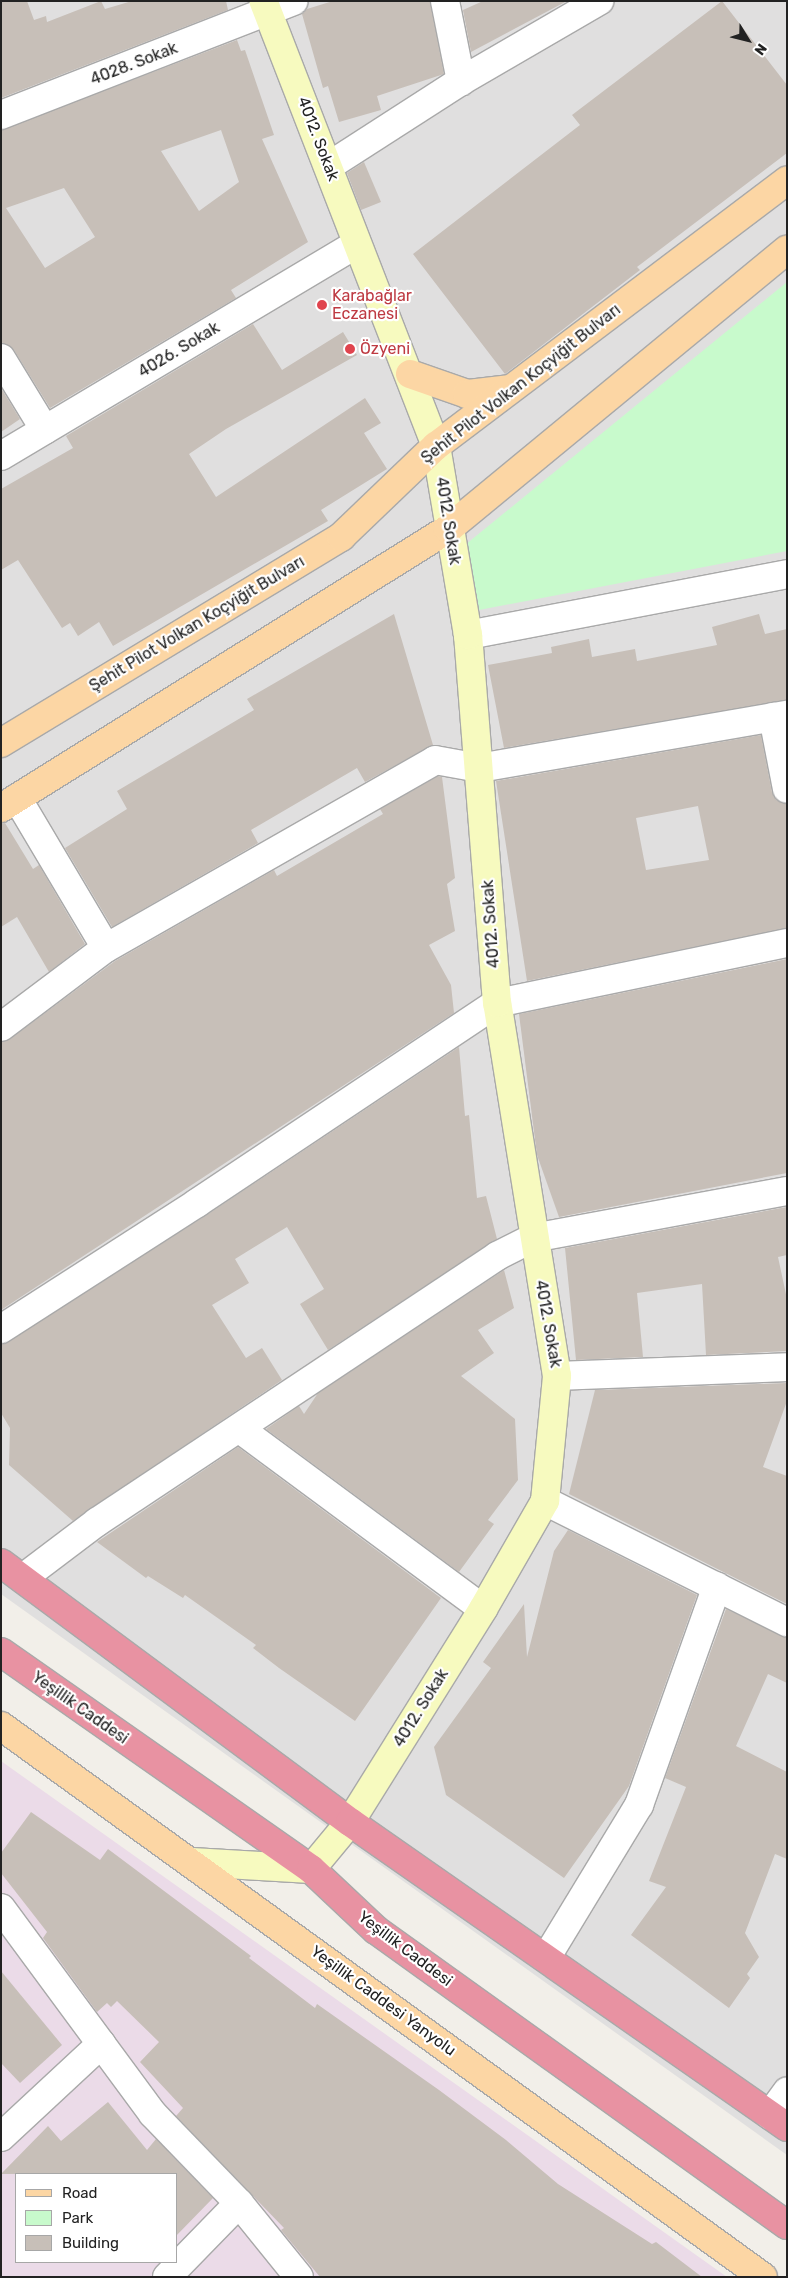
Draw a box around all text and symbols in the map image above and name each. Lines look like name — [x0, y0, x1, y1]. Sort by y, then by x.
north arrow — [723, 15, 773, 65]
street label: 4028. Sokak — [88, 39, 180, 89]
text: N — [751, 40, 770, 58]
street label: 4012. Sokak — [293, 94, 343, 184]
place label: Karabağlar Eczanesi — [332, 286, 412, 324]
marker: Karabağlar Eczanesi — [316, 299, 328, 311]
street label: Şehit Pilot Volkan Koçyiğit Bulvarı — [417, 300, 625, 468]
street label: 4026. Sokak — [135, 318, 223, 382]
place label: Özyeni — [360, 339, 410, 359]
marker: Özyeni — [344, 343, 356, 355]
street label: 4012. Sokak — [432, 476, 464, 566]
street label: Şehit Pilot Volkan Koçyiğit Bulvarı — [86, 552, 308, 696]
street label: 4012. Sokak — [478, 879, 504, 969]
street label: 4012. Sokak — [531, 1279, 565, 1369]
street label: 4012. Sokak — [389, 1665, 453, 1751]
street label: Yeşillik Caddesi — [28, 1668, 132, 1748]
street label: Yeşillik Caddesi — [354, 1907, 456, 1991]
street label: Yeşillik Caddesi Yanyolu — [306, 1942, 460, 2060]
legend — [15, 2173, 178, 2263]
text: Road — [62, 2184, 98, 2202]
text: Park — [62, 2209, 93, 2227]
text: Building — [62, 2234, 119, 2252]

